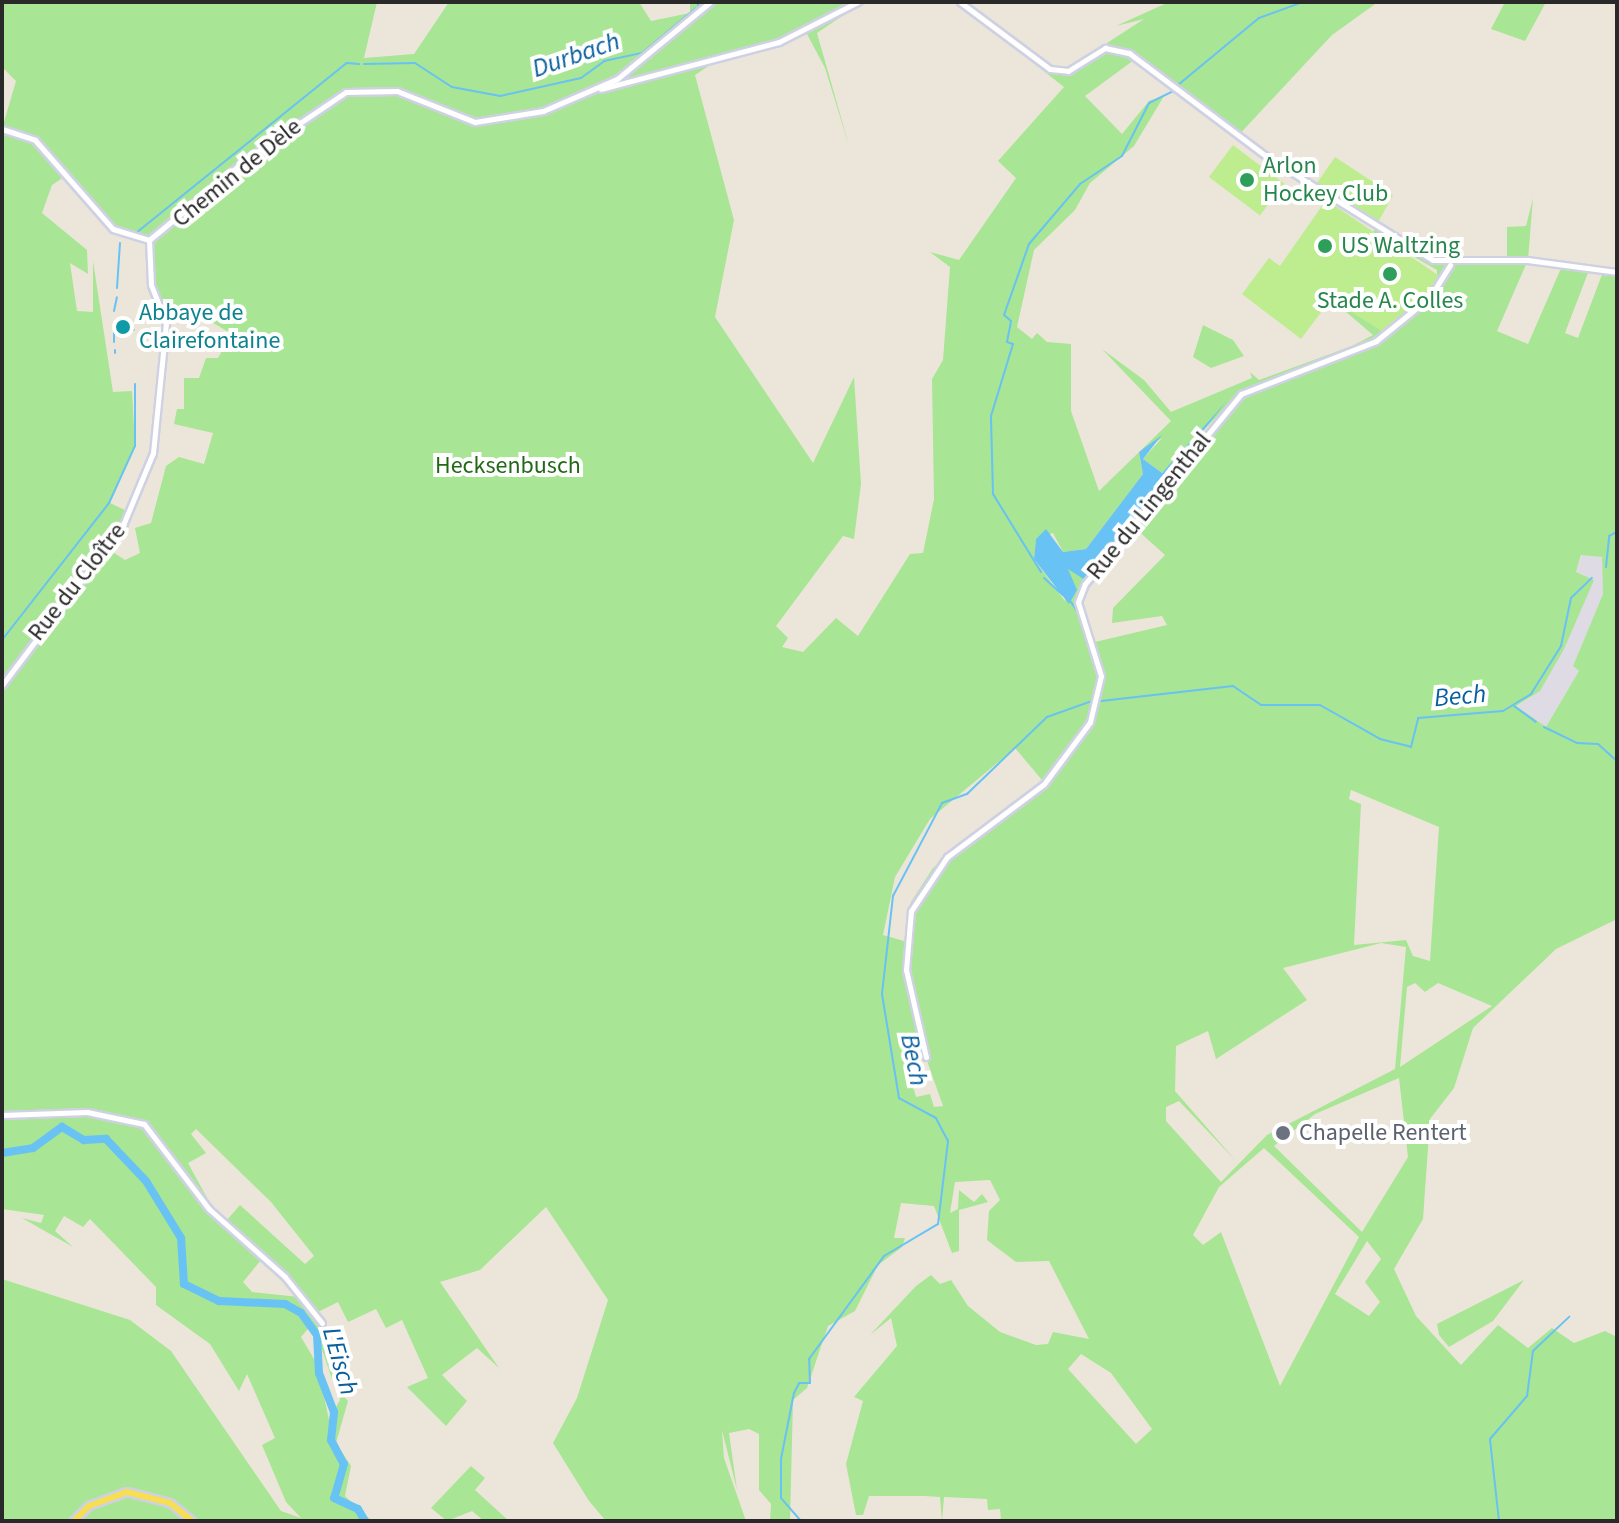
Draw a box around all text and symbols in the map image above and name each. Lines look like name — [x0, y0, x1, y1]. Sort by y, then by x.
water label: Durbach — [528, 25, 624, 85]
street label: Chemin de Dèle — [167, 112, 307, 234]
place label: Arlon Hockey Club — [1263, 152, 1388, 208]
marker: Arlon Hockey Club — [1238, 171, 1256, 189]
place label: US Waltzing — [1341, 232, 1460, 260]
marker: US Waltzing — [1316, 237, 1334, 255]
marker: Stade A. Colles — [1381, 265, 1399, 283]
place label: Stade A. Colles — [1317, 287, 1463, 315]
place label: Abbaye de Clairefontaine — [139, 299, 280, 355]
marker: Abbaye de Clairefontaine — [114, 318, 132, 336]
street label: Rue du Lingenthal — [1081, 426, 1217, 586]
park label: Hecksenbusch — [435, 452, 581, 480]
street label: Rue du Cloître — [22, 517, 132, 647]
water label: Bech — [1433, 678, 1487, 714]
water label: Bech — [894, 1031, 934, 1089]
place label: Chapelle Rentert — [1299, 1119, 1467, 1147]
marker: Chapelle Rentert — [1274, 1124, 1292, 1142]
water label: L'Eisch — [315, 1323, 365, 1399]

